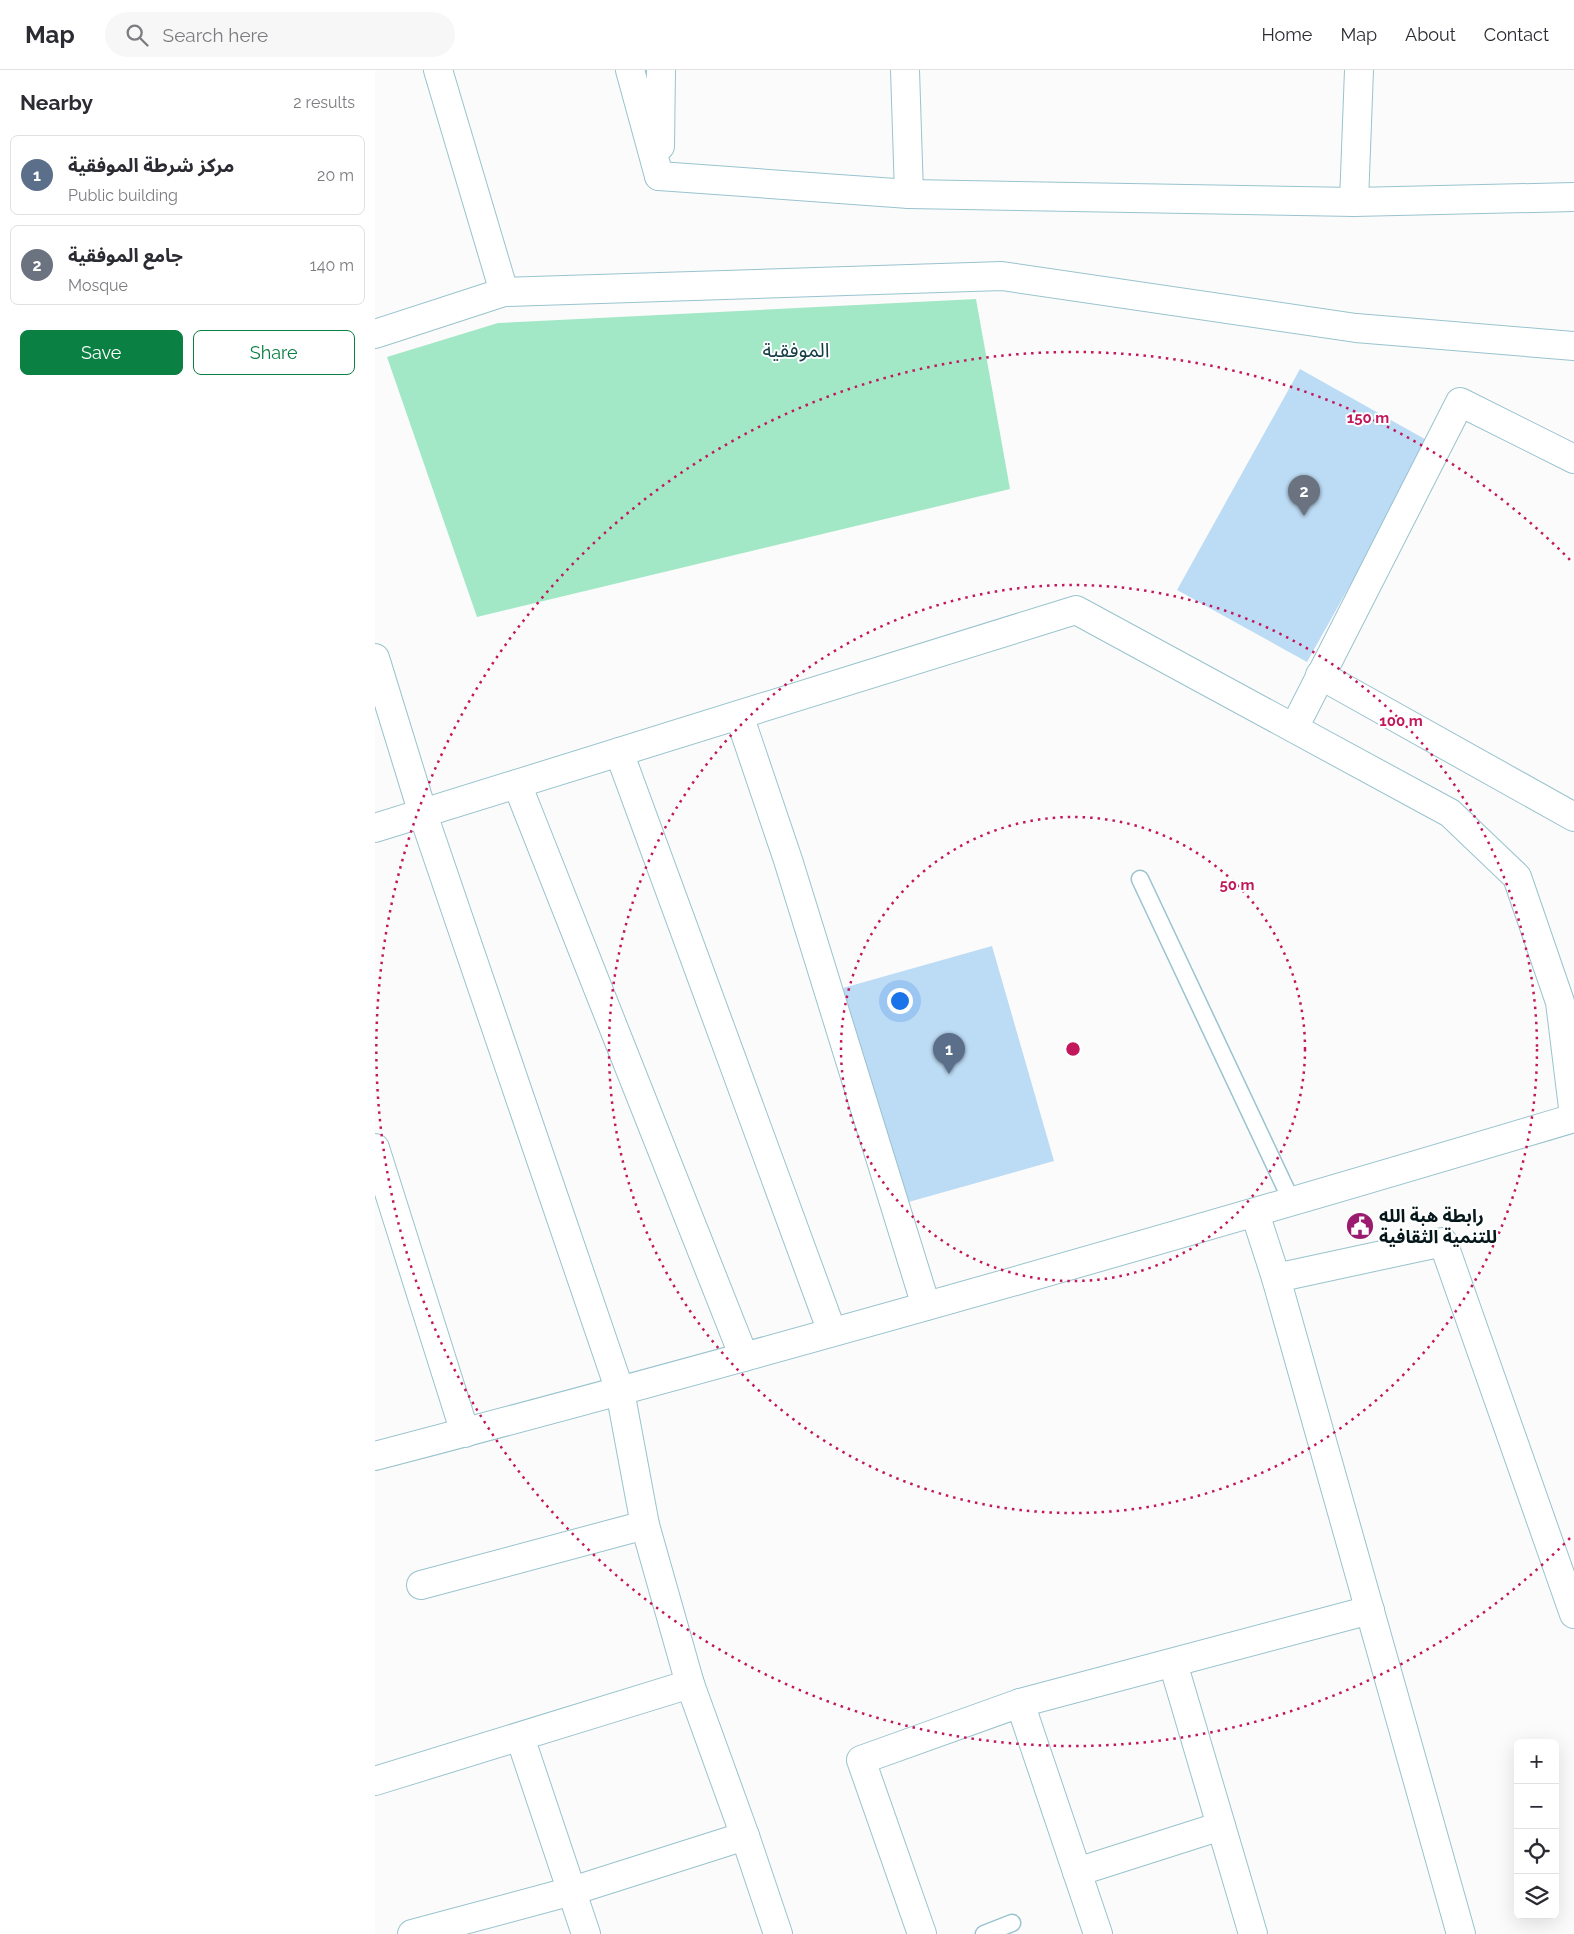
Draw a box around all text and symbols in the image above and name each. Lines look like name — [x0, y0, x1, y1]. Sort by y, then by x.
search box — [105, 12, 455, 57]
text: Map — [25, 20, 75, 49]
icon: search — [123, 21, 151, 49]
text: Search here — [163, 24, 268, 46]
text: Home — [1261, 24, 1312, 45]
text: Map — [1340, 24, 1377, 45]
text: About — [1405, 24, 1456, 45]
text: Contact — [1484, 24, 1549, 45]
text: Nearby — [20, 90, 93, 115]
text: 2 results — [293, 93, 355, 112]
text: مركز شرطة الموفقية — [68, 154, 234, 176]
text: 1 — [33, 166, 41, 185]
text: 20 m — [317, 166, 354, 185]
text: Public building — [68, 186, 178, 205]
text: جامع الموفقية — [68, 244, 183, 266]
text: 2 — [32, 256, 42, 275]
text: 140 m — [310, 256, 354, 275]
text: Mosque — [68, 276, 128, 295]
button: Save — [20, 330, 183, 375]
button: Share — [193, 330, 355, 375]
district label: الموفقية — [763, 338, 829, 362]
text: 150 m — [1347, 409, 1389, 427]
pin: 2 — [1288, 475, 1320, 516]
text: 100 m — [1379, 712, 1423, 730]
text: 50 m — [1219, 876, 1255, 894]
your location — [887, 988, 913, 1014]
pin: 1 — [933, 1033, 965, 1074]
centre of rings — [1064, 1040, 1082, 1058]
place label: رابطة هبة الله للتنمية الثقافية — [1379, 1205, 1497, 1247]
public building icon: رابطة هبة الله للتنمية الثقافية — [1345, 1211, 1375, 1241]
map controls — [1514, 1739, 1559, 1919]
button: + — [1514, 1739, 1559, 1784]
button: − — [1514, 1784, 1559, 1829]
button: locate — [1514, 1829, 1559, 1874]
button: layers — [1514, 1874, 1559, 1919]

